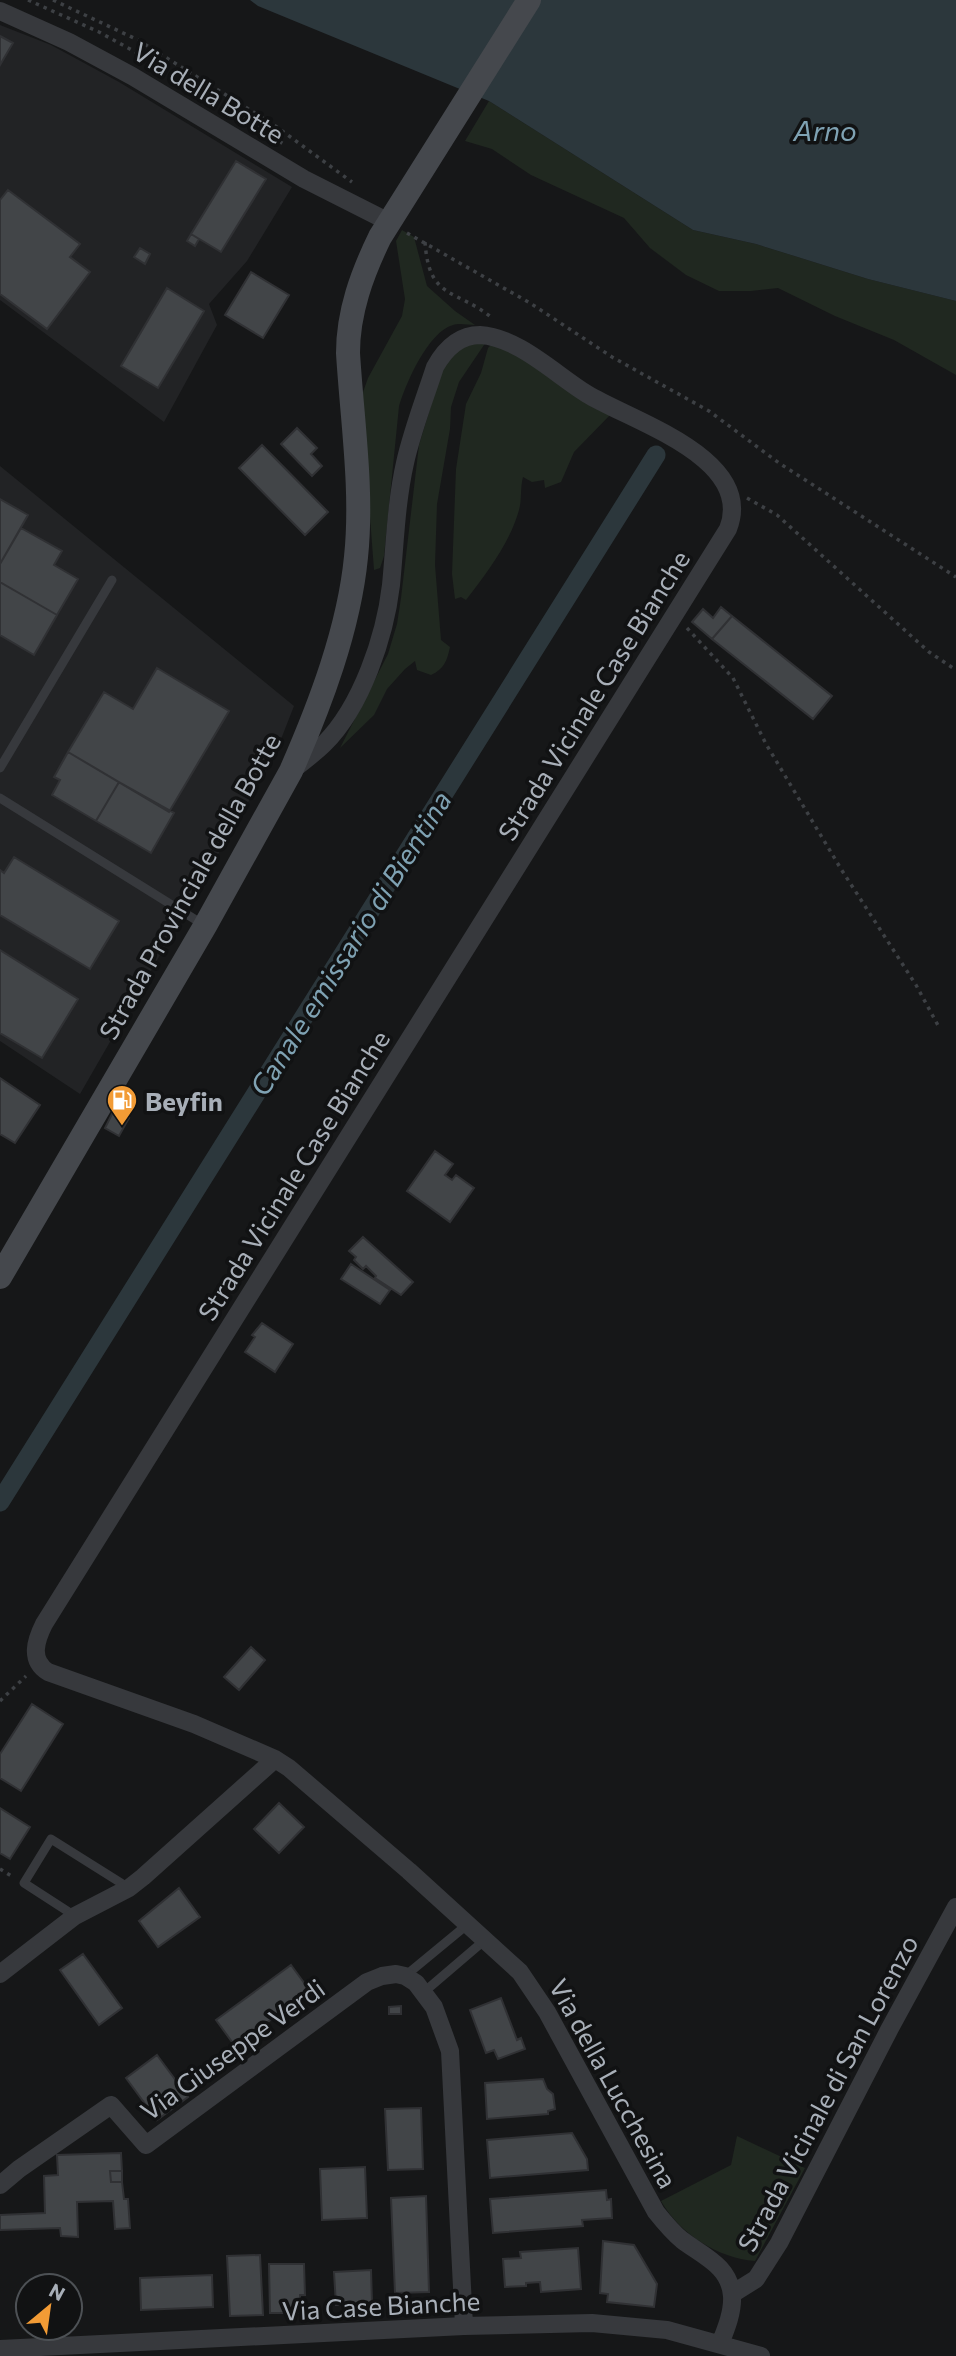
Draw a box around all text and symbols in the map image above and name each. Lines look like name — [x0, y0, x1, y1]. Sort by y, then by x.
street label: Via della Botte — [128, 35, 290, 149]
water label: Arno — [792, 113, 857, 147]
street label: Strada Vicinale Case Bianche — [491, 544, 695, 846]
street label: Strada Provinciale della Botte — [92, 728, 286, 1044]
water label: Canale emissario di Bientina — [242, 784, 458, 1102]
street label: Strada Vicinale Case Bianche — [191, 1024, 395, 1326]
fuel station icon: Beyfin — [105, 1083, 139, 1127]
place label: Beyfin — [145, 1085, 223, 1116]
street label: Strada Vicinale di San Lorenzo — [730, 1930, 924, 2256]
street label: Via Giuseppe Verdi — [134, 1972, 330, 2126]
street label: Via della Lucchesina — [544, 1973, 684, 2193]
north arrow — [14, 2272, 84, 2342]
text: N — [46, 2278, 69, 2305]
street label: Via Case Bianche — [281, 2284, 481, 2326]

